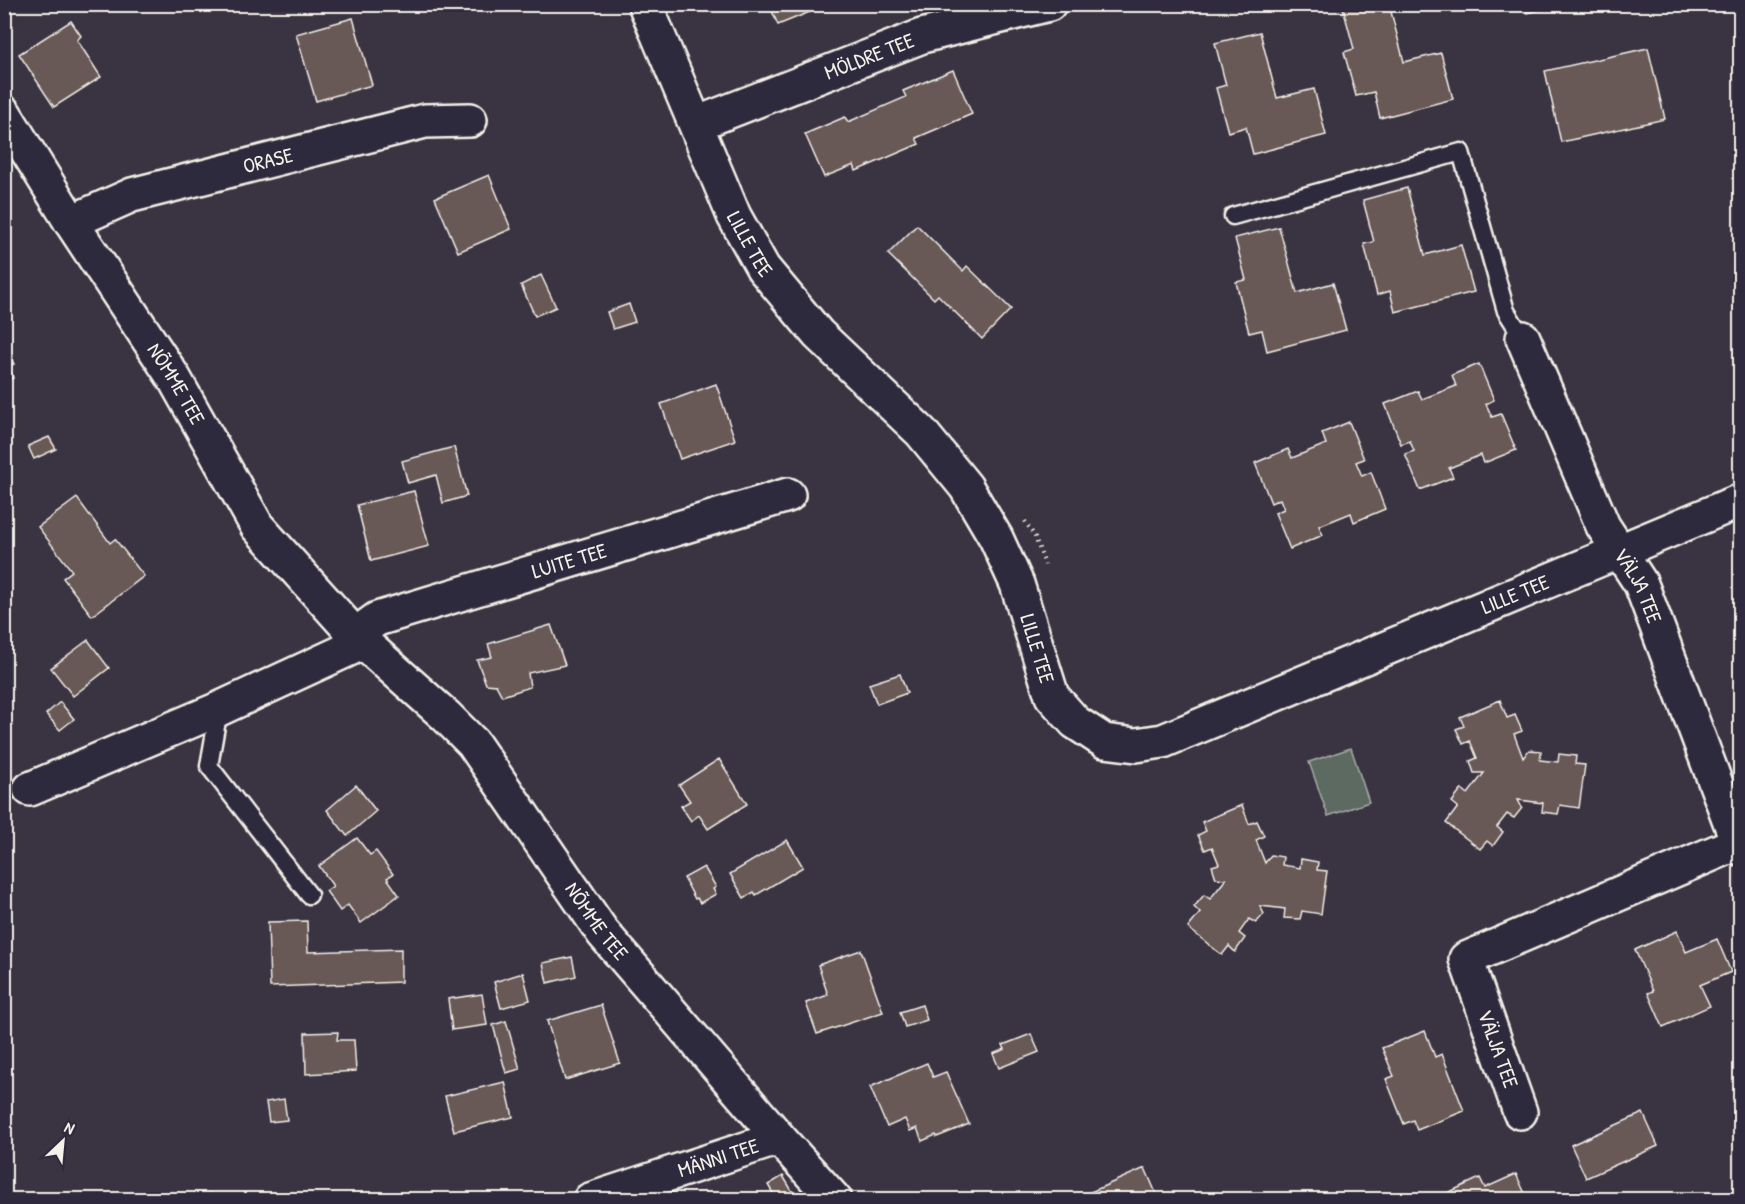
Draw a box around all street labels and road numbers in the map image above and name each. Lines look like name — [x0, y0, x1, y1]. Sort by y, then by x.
street label: MÖLDRE TEE — [820, 25, 918, 87]
street label: ORASE — [240, 140, 296, 180]
street label: LILLE TEE — [720, 206, 780, 283]
street label: NÕMME TEE — [141, 337, 212, 430]
street label: LUITE TEE — [528, 536, 610, 585]
street label: VÄLJA TEE — [1607, 542, 1669, 627]
street label: LILLE TEE — [1477, 567, 1553, 621]
street label: LILLE TEE — [1013, 610, 1062, 687]
street label: NÕMME TEE — [558, 876, 635, 966]
street label: VÄLJA TEE — [1471, 1006, 1526, 1092]
street label: MÄNNI TEE — [674, 1131, 762, 1184]

